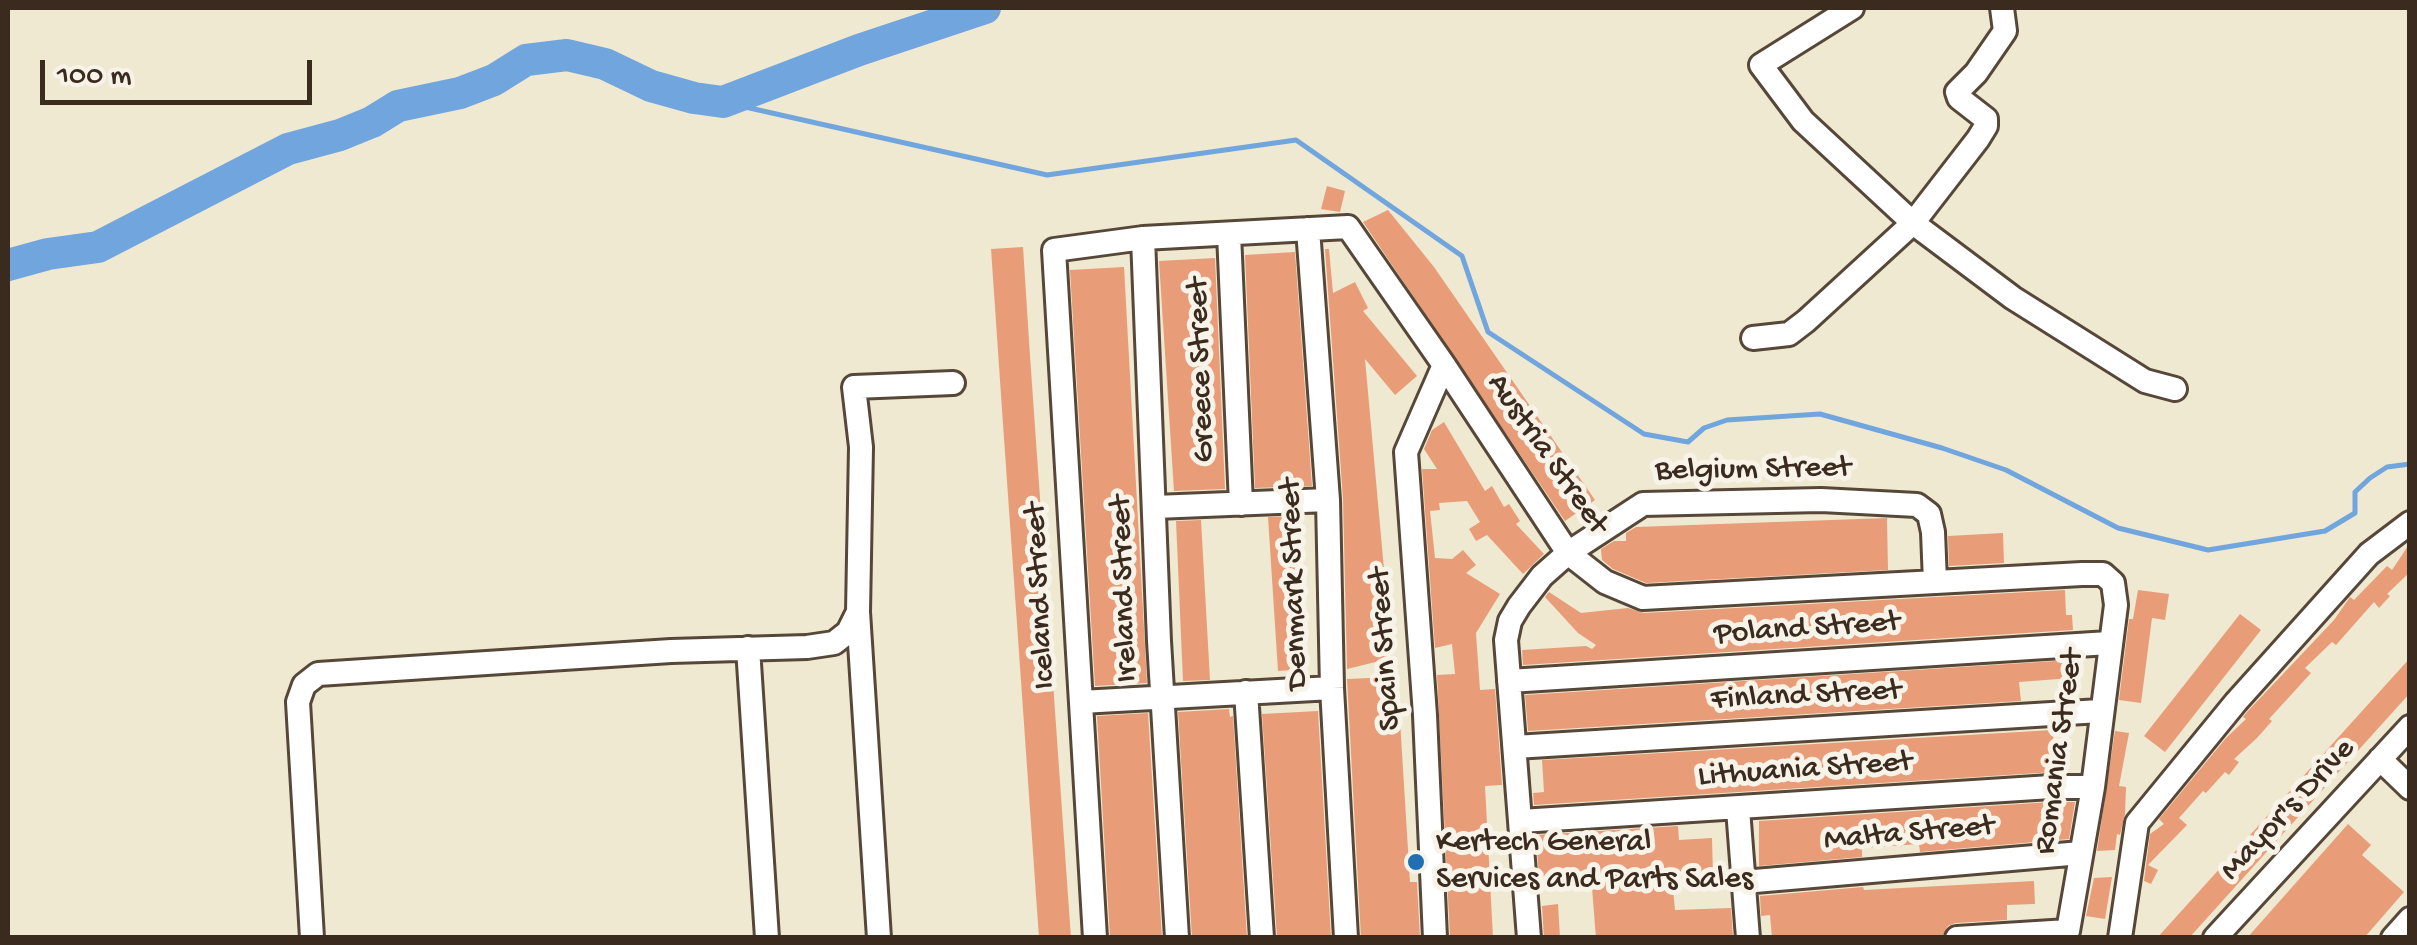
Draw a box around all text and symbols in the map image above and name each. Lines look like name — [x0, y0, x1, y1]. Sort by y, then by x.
scale bar — [45, 40, 318, 102]
text: 100 m — [57, 60, 132, 95]
street label: Greece Street — [1181, 277, 1225, 463]
street label: Austria Street — [1476, 367, 1616, 543]
street label: Belgium Street — [1655, 450, 1851, 492]
street label: Denmark Street — [1273, 478, 1319, 690]
street label: Ireland Street — [1104, 495, 1148, 683]
street label: Iceland Street — [1018, 502, 1066, 690]
street label: Spain Street — [1362, 566, 1412, 732]
street label: Poland Street — [1713, 604, 1901, 656]
street label: Romania Street — [2028, 647, 2094, 857]
street label: Finland Street — [1710, 673, 1902, 721]
street label: Mayor's Drive — [2213, 732, 2365, 890]
street label: Lithuania Street — [1697, 744, 1913, 798]
street label: Malta Street — [1822, 808, 1996, 862]
place label: Kertech General Services and Parts Sales — [1436, 825, 1753, 900]
marker: Kertech General Services and Parts Sales — [1405, 851, 1427, 873]

